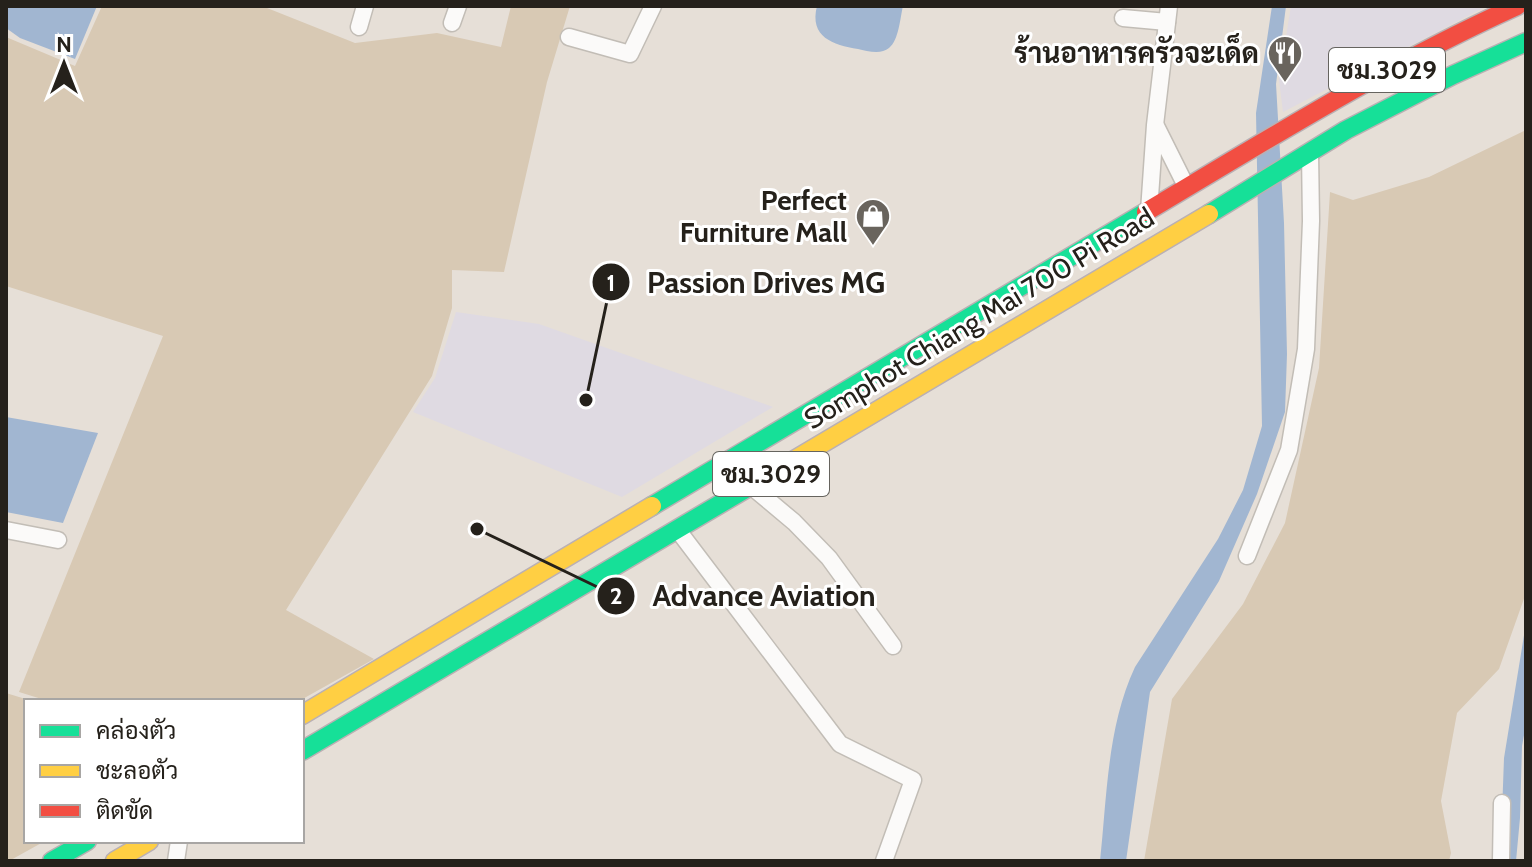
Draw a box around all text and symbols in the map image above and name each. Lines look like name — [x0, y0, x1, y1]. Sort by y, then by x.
north arrow — [24, 24, 104, 104]
text: N — [56, 31, 72, 58]
place label: ร้านอาหารครัวจะเด็ด — [1014, 33, 1259, 70]
restaurant icon: ร้านอาหารครัวจะเด็ด — [1266, 34, 1304, 84]
road number: ชม.3029 — [1329, 48, 1445, 92]
place label: Perfect Furniture Mall — [680, 183, 847, 249]
shop icon: Perfect Furniture Mall — [854, 197, 892, 247]
street label: Somphot Chiang Mai 700 Pi Road — [798, 200, 1160, 436]
callout: Passion Drives MG — [591, 255, 901, 309]
text: Passion Drives MG — [647, 264, 885, 301]
text: 1 — [607, 268, 615, 297]
road number: ชม.3029 — [713, 452, 829, 496]
callout: Advance Aviation — [596, 569, 892, 623]
text: Advance Aviation — [652, 577, 876, 614]
text: 2 — [610, 581, 622, 610]
legend — [24, 699, 304, 843]
text: คล่องตัว — [96, 716, 176, 745]
text: ชะลอตัว — [96, 756, 178, 785]
text: ติดขัด — [96, 796, 153, 825]

